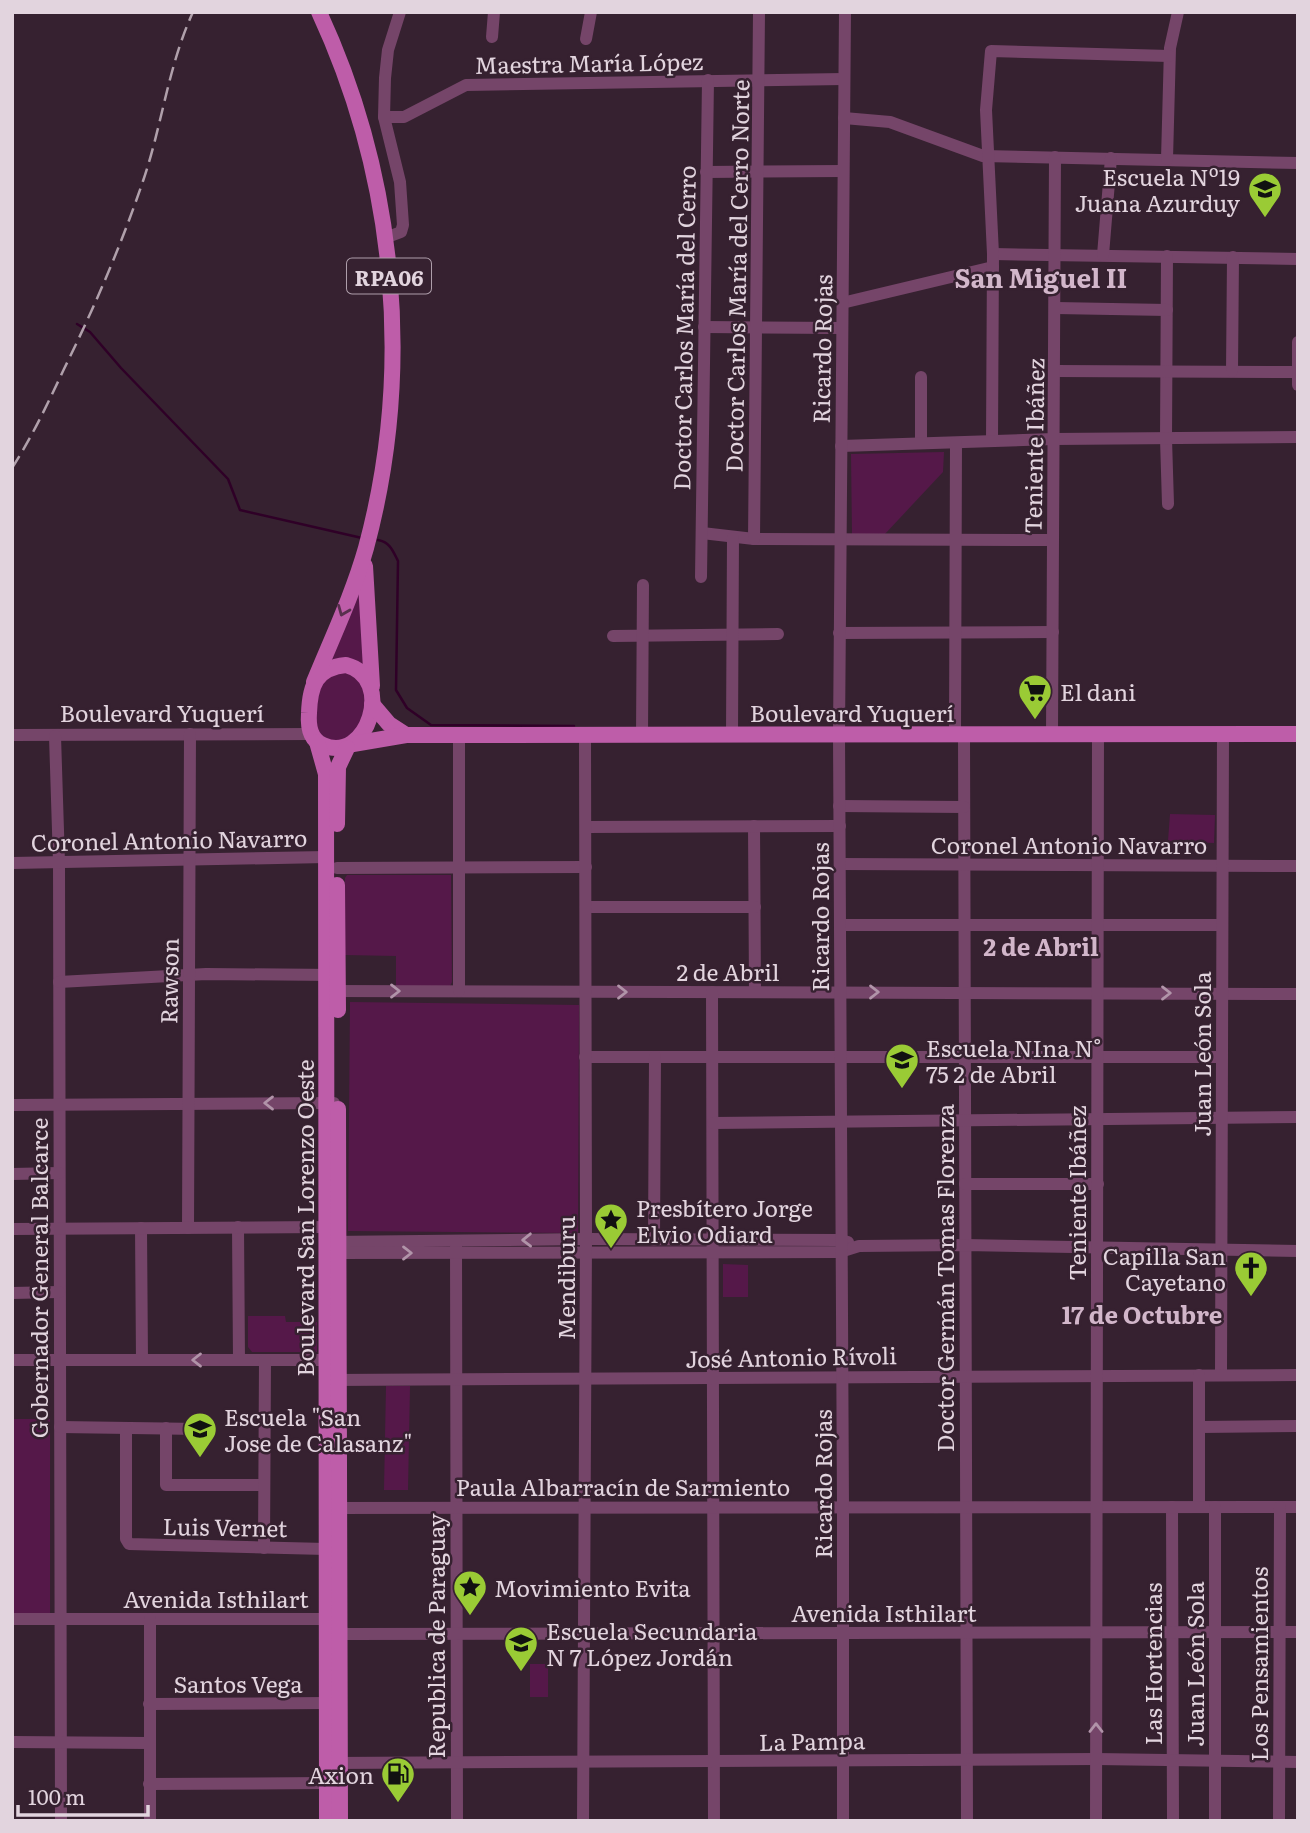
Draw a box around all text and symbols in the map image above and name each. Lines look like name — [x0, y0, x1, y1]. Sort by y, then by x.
street label: Maestra María López — [474, 43, 704, 81]
street label: Doctor Carlos María del Cerro Norte — [716, 79, 756, 473]
place label: Escuela Nº19 Juana Azurduy — [1075, 159, 1241, 219]
street label: Doctor Carlos María del Cerro — [663, 165, 703, 491]
school or university icon: Escuela Nº19 Juana Azurduy — [1246, 170, 1284, 219]
district label: San Miguel II — [955, 257, 1127, 296]
road number: RPA06 — [347, 258, 431, 294]
street label: Ricardo Rojas — [803, 274, 839, 424]
street label: Teniente Ibáñez — [1014, 358, 1052, 534]
one-way arrow — [337, 604, 351, 617]
supermarket icon: El dani — [1016, 672, 1054, 721]
place label: El dani — [1060, 674, 1136, 708]
street label: Boulevard Yuquerí — [60, 695, 265, 729]
street label: Boulevard Yuquerí — [750, 695, 955, 729]
street label: Coronel Antonio Navarro — [30, 820, 308, 858]
street label: Coronel Antonio Navarro — [931, 827, 1207, 861]
street label: Ricardo Rojas — [802, 842, 836, 992]
district label: 2 de Abril — [983, 928, 1099, 963]
street label: Rawson — [150, 937, 186, 1025]
street label: 2 de Abril — [676, 954, 780, 988]
street label: Juan León Sola — [1184, 971, 1218, 1137]
one-way arrow — [390, 983, 401, 999]
one-way arrow — [618, 984, 628, 1000]
one-way arrow — [870, 984, 880, 1000]
one-way arrow — [1161, 985, 1171, 1001]
place label: Escuela NIna N° 75 2 de Abril — [926, 1030, 1101, 1090]
school or university icon: Escuela NIna N° 75 2 de Abril — [883, 1041, 921, 1090]
street label: Boulevard San Lorenzo Oeste — [287, 1059, 321, 1377]
one-way arrow — [264, 1095, 274, 1111]
street label: Doctor Germán Tomas Florenza — [927, 1103, 961, 1452]
street label: Teniente Ibáñez — [1059, 1105, 1093, 1281]
street label: Gobernador General Balcarce — [21, 1118, 55, 1438]
place label: Presbítero Jorge Elvio Odiard — [636, 1190, 813, 1250]
place icon: Presbítero Jorge Elvio Odiard — [592, 1201, 630, 1250]
street label: Mendiburu — [548, 1216, 582, 1340]
one-way arrow — [521, 1233, 532, 1248]
place label: Capilla San Cayetano — [1103, 1238, 1226, 1298]
one-way arrow — [402, 1245, 412, 1261]
church icon: Capilla San Cayetano — [1232, 1249, 1270, 1298]
district label: 17 de Octubre — [1062, 1296, 1222, 1331]
street label: José Antonio Rívoli — [685, 1337, 897, 1375]
one-way arrow — [191, 1352, 202, 1368]
place label: Escuela "San Jose de Calasanz" — [224, 1399, 412, 1459]
street label: Ricardo Rojas — [805, 1409, 839, 1559]
school or university icon: Escuela "San Jose de Calasanz" — [181, 1410, 219, 1459]
street label: Paula Albarracín de Sarmiento — [456, 1469, 790, 1503]
street label: Luis Vernet — [162, 1508, 288, 1544]
street label: Republica de Paraguay — [418, 1513, 452, 1758]
street label: Los Pensamientos — [1241, 1567, 1275, 1761]
place icon: Movimiento Evita — [451, 1568, 489, 1617]
place label: Movimiento Evita — [494, 1570, 691, 1604]
street label: Avenida Isthilart — [123, 1581, 309, 1615]
street label: Juan León Sola — [1177, 1581, 1211, 1747]
street label: Las Hortencias — [1135, 1583, 1169, 1745]
street label: Avenida Isthilart — [791, 1595, 977, 1629]
place label: Escuela Secundaria N 7 López Jordán — [546, 1613, 758, 1673]
school or university icon: Escuela Secundaria N 7 López Jordán — [502, 1624, 540, 1673]
street label: Santos Vega — [173, 1666, 303, 1700]
street label: La Pampa — [759, 1722, 866, 1758]
one-way arrow — [1089, 1722, 1104, 1733]
fuel station icon: Axion — [379, 1755, 417, 1804]
place label: Axion — [308, 1757, 374, 1791]
scale bar — [18, 1773, 147, 1817]
text: 100 m — [28, 1780, 85, 1811]

